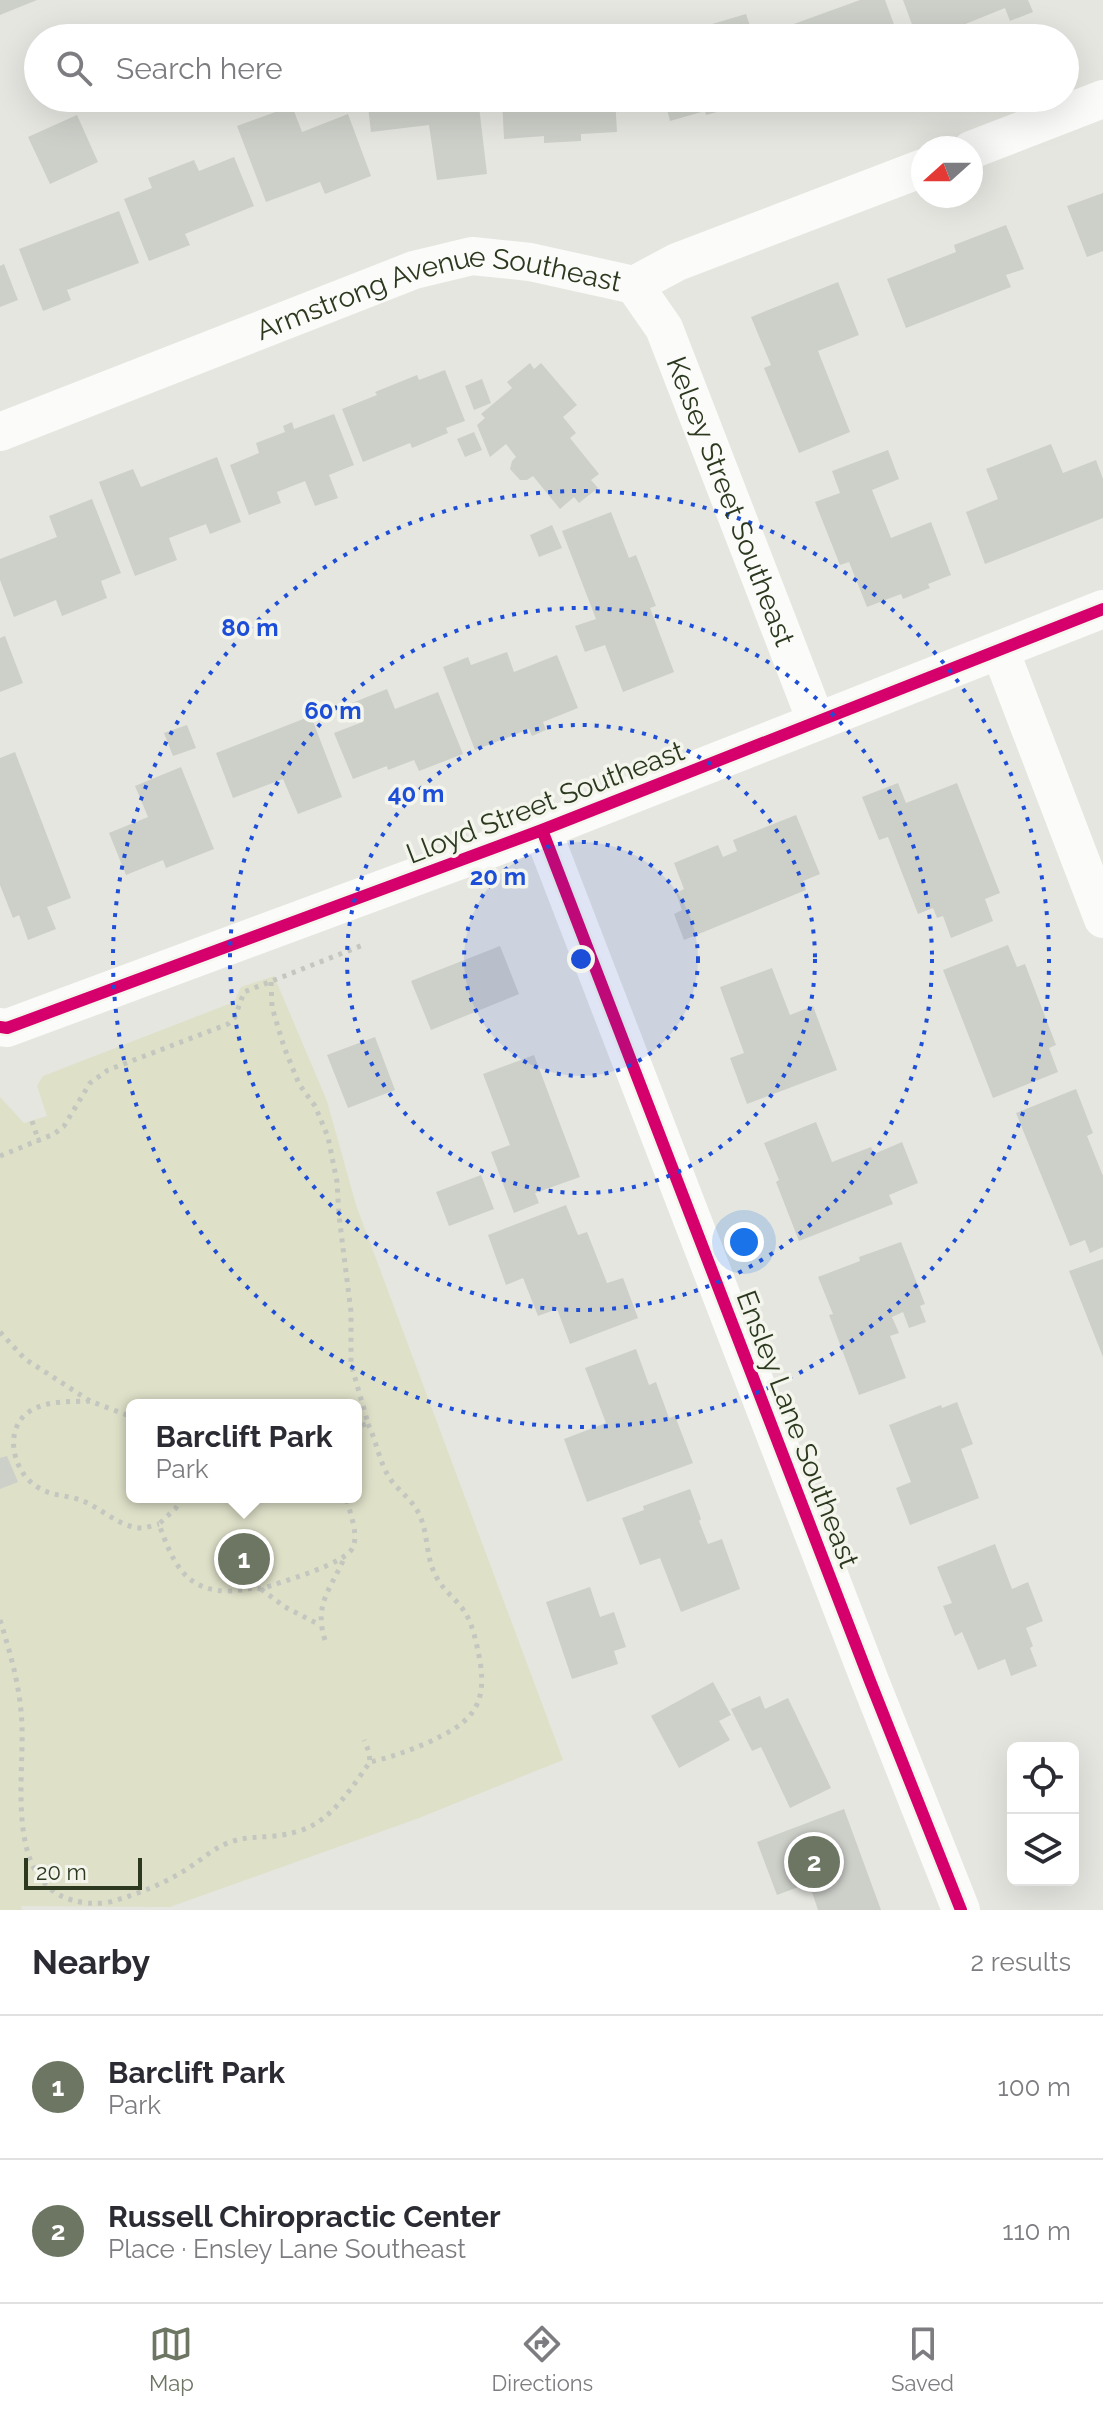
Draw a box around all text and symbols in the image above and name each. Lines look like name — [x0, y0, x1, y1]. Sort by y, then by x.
search box — [24, 24, 1079, 112]
icon: search — [52, 46, 96, 90]
text: Search here — [116, 51, 283, 86]
north arrow — [911, 136, 983, 208]
street label: Armstrong Avenue Southeast — [251, 240, 625, 347]
street label: Kelsey Street Southeast — [660, 352, 802, 651]
text: 80 m — [221, 613, 279, 642]
text: 60 m — [304, 696, 362, 725]
street label: Lloyd Street Southeast — [402, 734, 689, 871]
text: 40 m — [388, 779, 444, 808]
text: 20 m — [470, 862, 526, 891]
centre of rings — [567, 945, 595, 973]
your location — [724, 1222, 764, 1262]
street label: Ensley Lane Southeast — [729, 1286, 866, 1573]
popup — [126, 1399, 362, 1503]
text: Barclift Park — [156, 1419, 333, 1454]
text: Park — [156, 1454, 209, 1484]
pin: 1 — [218, 1529, 270, 1589]
map controls — [1007, 1742, 1079, 1886]
button: locate — [1007, 1742, 1079, 1814]
button: layers — [1007, 1814, 1079, 1886]
pin: 2 — [788, 1832, 840, 1892]
scale bar — [24, 1854, 142, 1890]
text: 20 m — [36, 1859, 87, 1885]
text: Nearby — [32, 1942, 150, 1982]
text: 2 results — [971, 1947, 1071, 1977]
text: Barclift Park — [108, 2055, 285, 2090]
text: 1 — [52, 2072, 64, 2102]
text: 100 m — [998, 2072, 1071, 2102]
text: Park — [108, 2090, 161, 2120]
text: Russell Chiropractic Center — [108, 2199, 501, 2234]
text: 2 — [51, 2216, 65, 2246]
text: 110 m — [1002, 2216, 1071, 2246]
text: Place · Ensley Lane Southeast — [108, 2234, 466, 2264]
tab: Map — [149, 2322, 194, 2396]
tab: Directions — [492, 2322, 593, 2396]
tab: Saved — [891, 2322, 954, 2396]

